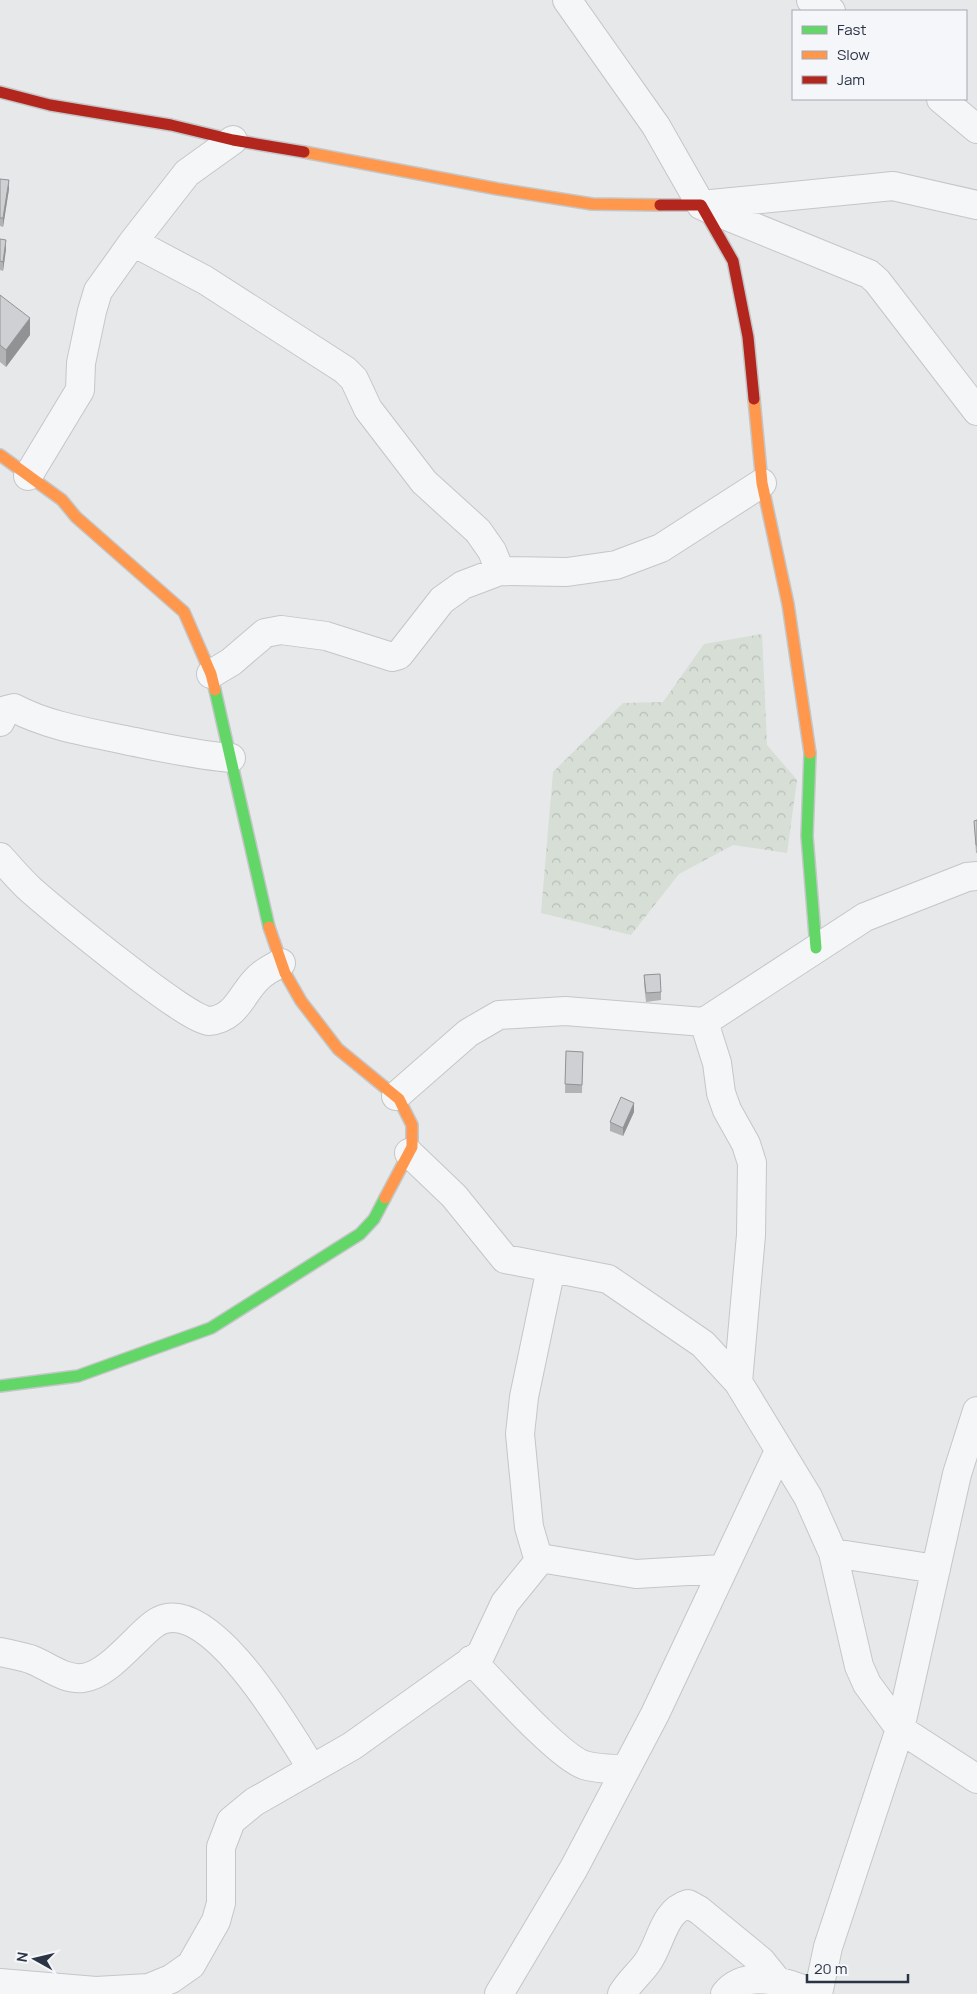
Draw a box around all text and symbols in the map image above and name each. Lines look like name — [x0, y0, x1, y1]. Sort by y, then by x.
legend — [792, 10, 967, 100]
text: Fast — [837, 19, 866, 40]
text: Slow — [837, 44, 870, 65]
text: Jam — [837, 69, 865, 90]
north arrow — [10, 1934, 60, 1984]
text: N — [12, 1951, 32, 1963]
scale bar — [807, 1952, 908, 1984]
text: 20 m — [814, 1958, 847, 1979]

